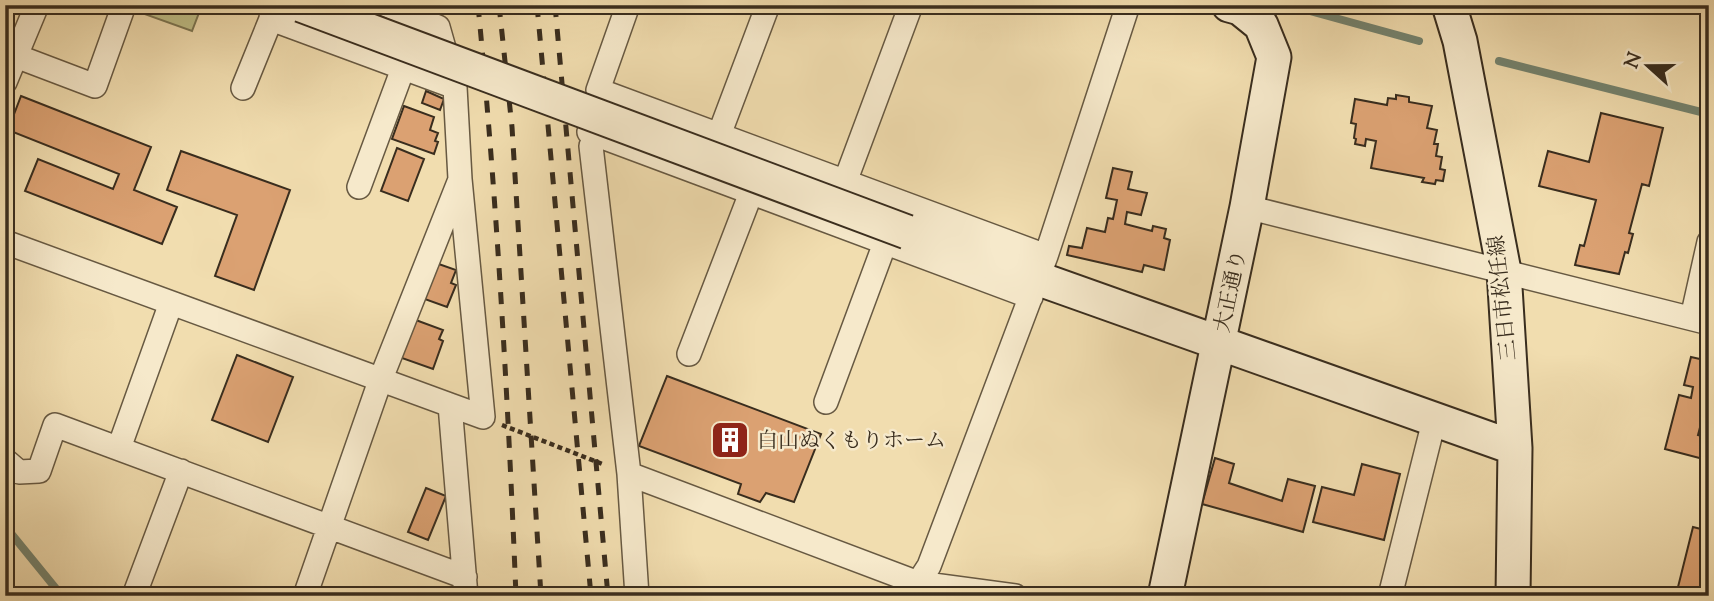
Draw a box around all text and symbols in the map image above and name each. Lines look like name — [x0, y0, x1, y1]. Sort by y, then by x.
north arrow — [1612, 32, 1682, 102]
text: N — [1619, 49, 1650, 73]
street label: 三日市松任線 — [1482, 234, 1525, 362]
street label: 大正通り — [1209, 247, 1255, 336]
building icon: 白山ぬくもりホーム — [709, 419, 751, 461]
place label: 白山ぬくもりホーム — [757, 427, 946, 457]

